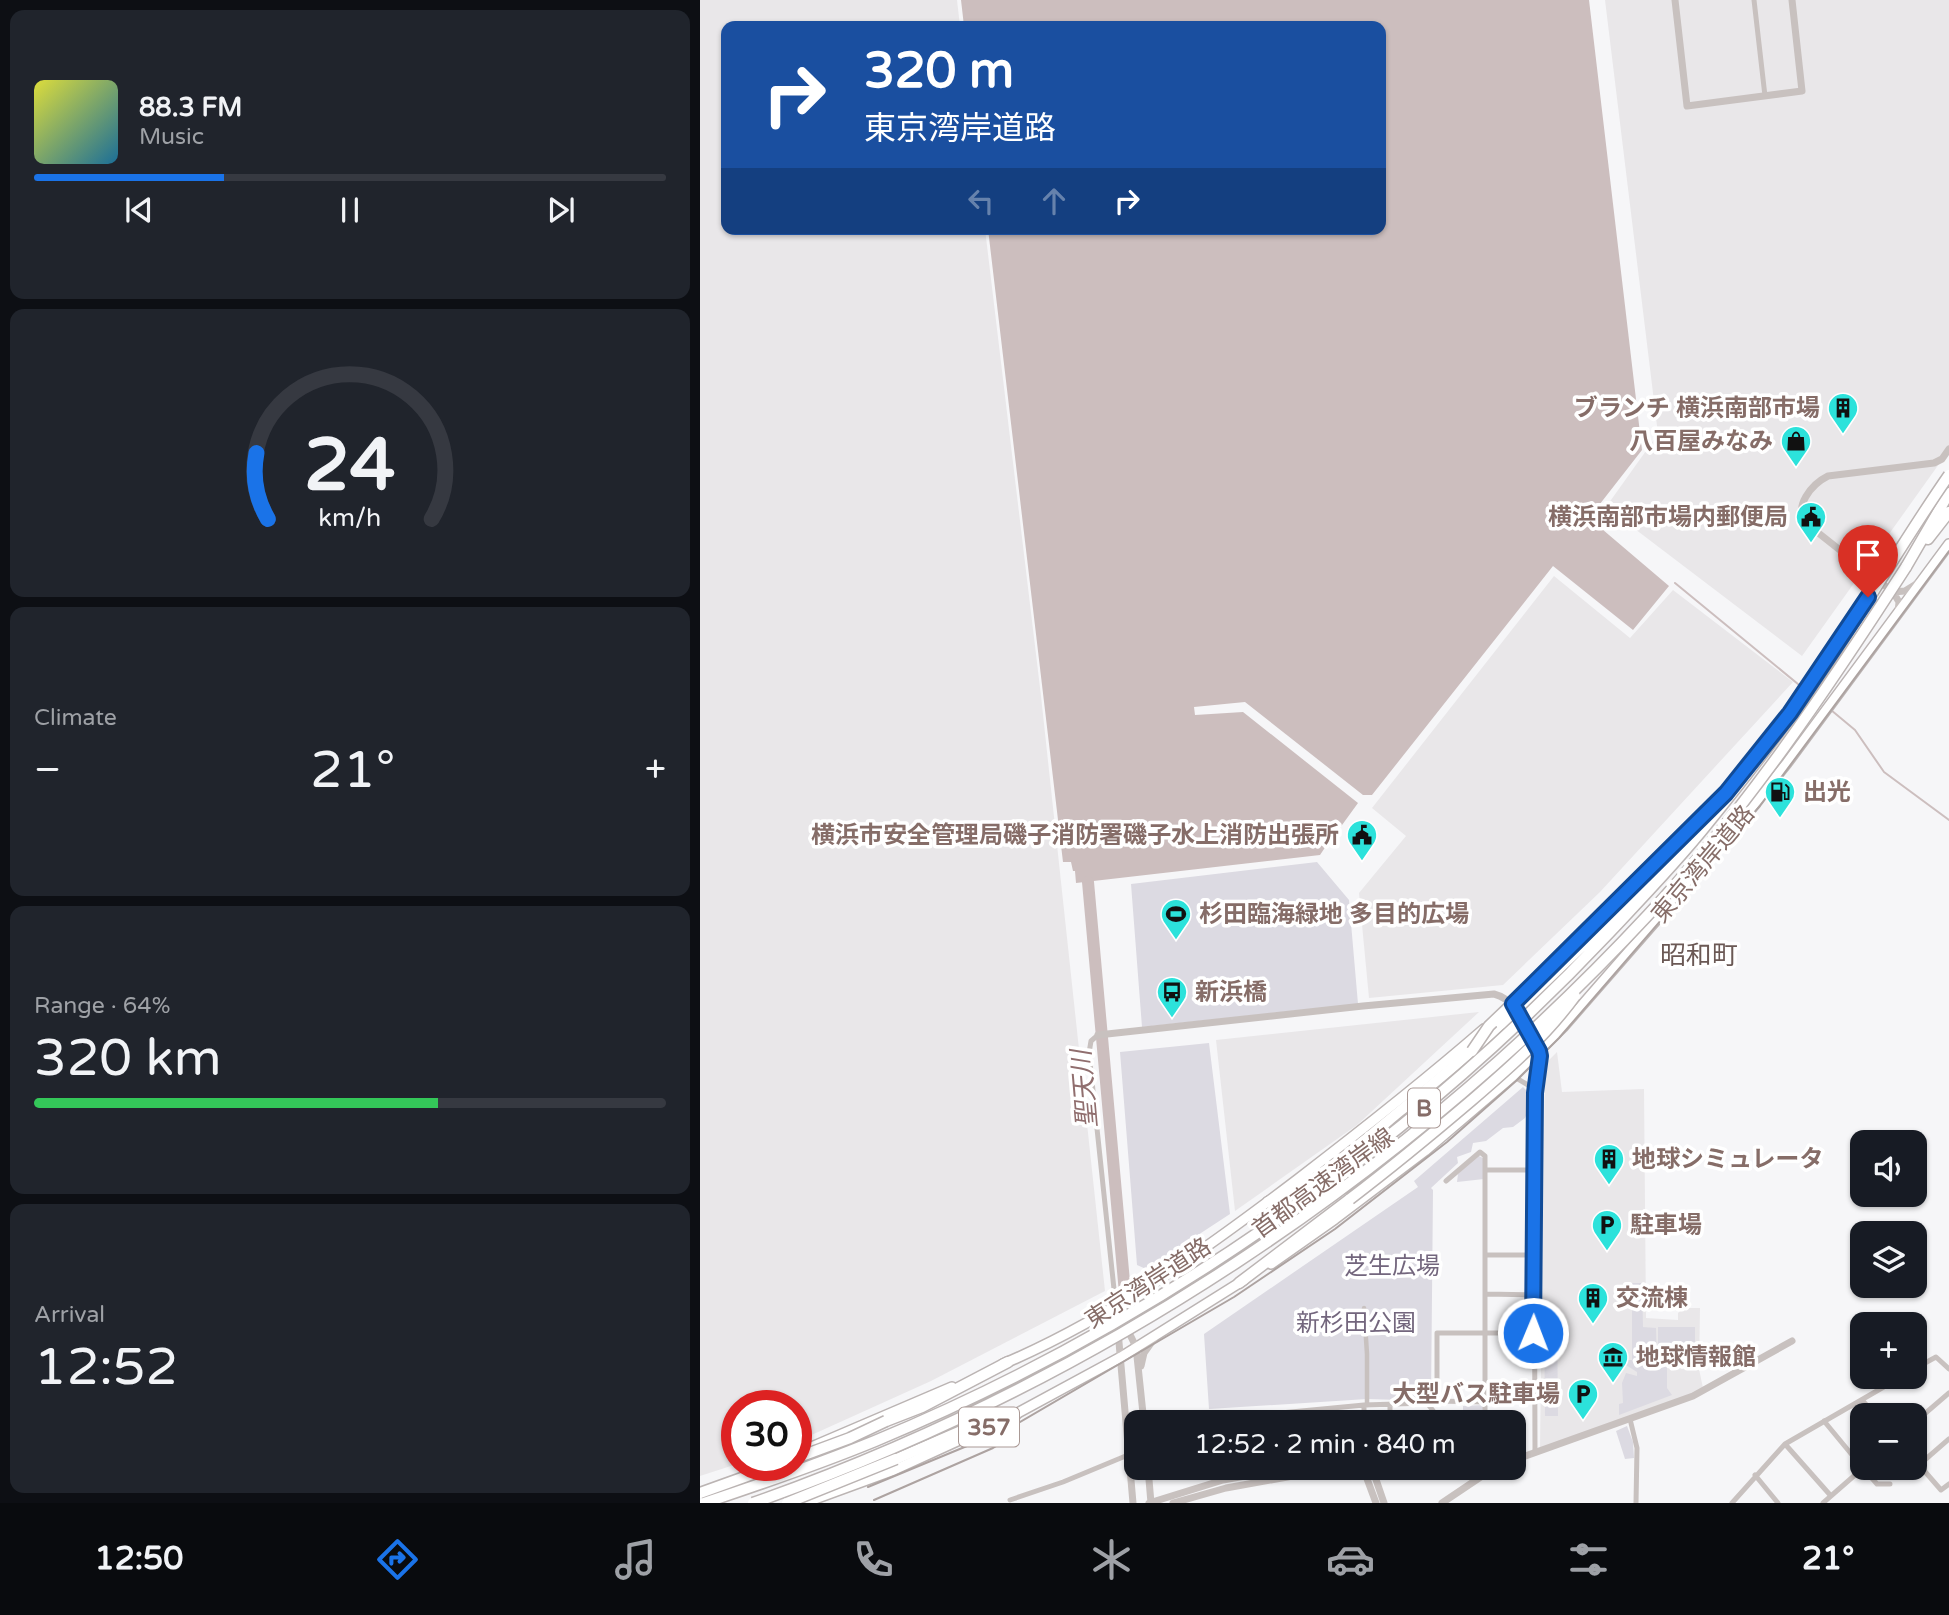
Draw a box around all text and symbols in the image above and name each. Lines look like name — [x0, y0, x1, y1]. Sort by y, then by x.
text: 320 m — [864, 42, 1014, 101]
icon: right — [749, 49, 840, 140]
text: 88.3 FM — [139, 92, 242, 123]
text: 東京湾岸道路 — [864, 110, 1056, 148]
text: Music — [139, 123, 204, 151]
icon: left — [962, 182, 1000, 220]
icon: ahead — [1035, 182, 1073, 220]
icon: right — [1108, 182, 1146, 220]
icon: previous — [120, 191, 158, 229]
icon: pause — [331, 191, 369, 229]
icon: next — [542, 191, 580, 229]
building icon: ブランチ 横浜南部市場 — [1826, 391, 1860, 435]
place label: ブランチ 横浜南部市場 — [1574, 394, 1820, 423]
text: 24 — [304, 422, 396, 510]
shop icon: 八百屋みなみ — [1779, 424, 1813, 468]
place label: 八百屋みなみ — [1629, 427, 1773, 456]
public building icon: 横浜南部市場内郵便局 — [1794, 500, 1828, 544]
text: km/h — [319, 503, 381, 533]
place label: 横浜南部市場内郵便局 — [1548, 503, 1788, 532]
pin — [1838, 525, 1898, 597]
icon: arrive — [1849, 536, 1887, 574]
text: Climate — [34, 704, 117, 732]
text: 21° — [310, 739, 395, 802]
text: − — [34, 747, 61, 793]
text: + — [645, 747, 666, 793]
fuel station icon: 出光 — [1763, 775, 1797, 819]
place label: 出光 — [1803, 778, 1851, 807]
street label: 東京湾岸道路 — [1646, 800, 1761, 929]
public building icon: 横浜市安全管理局磯子消防署磯子水上消防出張所 — [1345, 818, 1379, 862]
place label: 横浜市安全管理局磯子消防署磯子水上消防出張所 — [811, 821, 1339, 850]
sports icon: 杉田臨海緑地 多目的広場 — [1159, 897, 1193, 941]
place label: 杉田臨海緑地 多目的広場 — [1199, 900, 1469, 929]
district label: 昭和町 — [1660, 940, 1738, 971]
bus stop icon: 新浜橋 — [1155, 975, 1189, 1019]
place label: 新浜橋 — [1195, 978, 1267, 1007]
text: Range · 64% — [34, 992, 170, 1020]
text: 320 km — [34, 1027, 222, 1090]
water label: 聖天川 — [1065, 1046, 1103, 1129]
road number: B — [1408, 1088, 1440, 1128]
street label: 首都高速湾岸線 — [1247, 1122, 1400, 1245]
map controls — [1850, 1130, 1927, 1480]
button: sound — [1850, 1130, 1927, 1207]
building icon: 地球シミュレータ — [1592, 1142, 1626, 1186]
place label: 地球シミュレータ — [1632, 1145, 1824, 1174]
parking icon: 駐車場 — [1590, 1208, 1624, 1252]
place label: 駐車場 — [1630, 1211, 1702, 1240]
button: layers — [1850, 1221, 1927, 1298]
street label: 東京湾岸道路 — [1080, 1232, 1217, 1335]
park label: 芝生広場 — [1344, 1252, 1440, 1281]
building icon: 交流棟 — [1576, 1281, 1610, 1325]
place label: 交流棟 — [1616, 1284, 1688, 1313]
position arrow — [1496, 1296, 1570, 1370]
text: Arrival — [34, 1301, 105, 1329]
park label: 新杉田公園 — [1296, 1309, 1416, 1338]
button: + — [1850, 1312, 1927, 1389]
text: 12:52 — [34, 1336, 178, 1399]
museum icon: 地球情報館 — [1596, 1340, 1630, 1384]
place label: 地球情報館 — [1636, 1343, 1756, 1372]
parking icon: 大型バス駐車場 — [1566, 1377, 1600, 1421]
place label: 大型バス駐車場 — [1392, 1380, 1560, 1409]
speed limit sign: 30 — [721, 1390, 812, 1481]
button: − — [1850, 1403, 1927, 1480]
road number: 357 — [959, 1408, 1019, 1446]
text: 12:52 · 2 min · 840 m — [1194, 1429, 1456, 1460]
icon: directions — [373, 1535, 422, 1584]
icon: music — [611, 1535, 660, 1584]
icon: phone — [849, 1535, 898, 1584]
icon: climate — [1087, 1535, 1136, 1584]
icon: car — [1326, 1535, 1375, 1584]
icon: filters — [1564, 1535, 1613, 1584]
text: 12:50 — [95, 1540, 183, 1578]
text: 21° — [1802, 1540, 1854, 1578]

